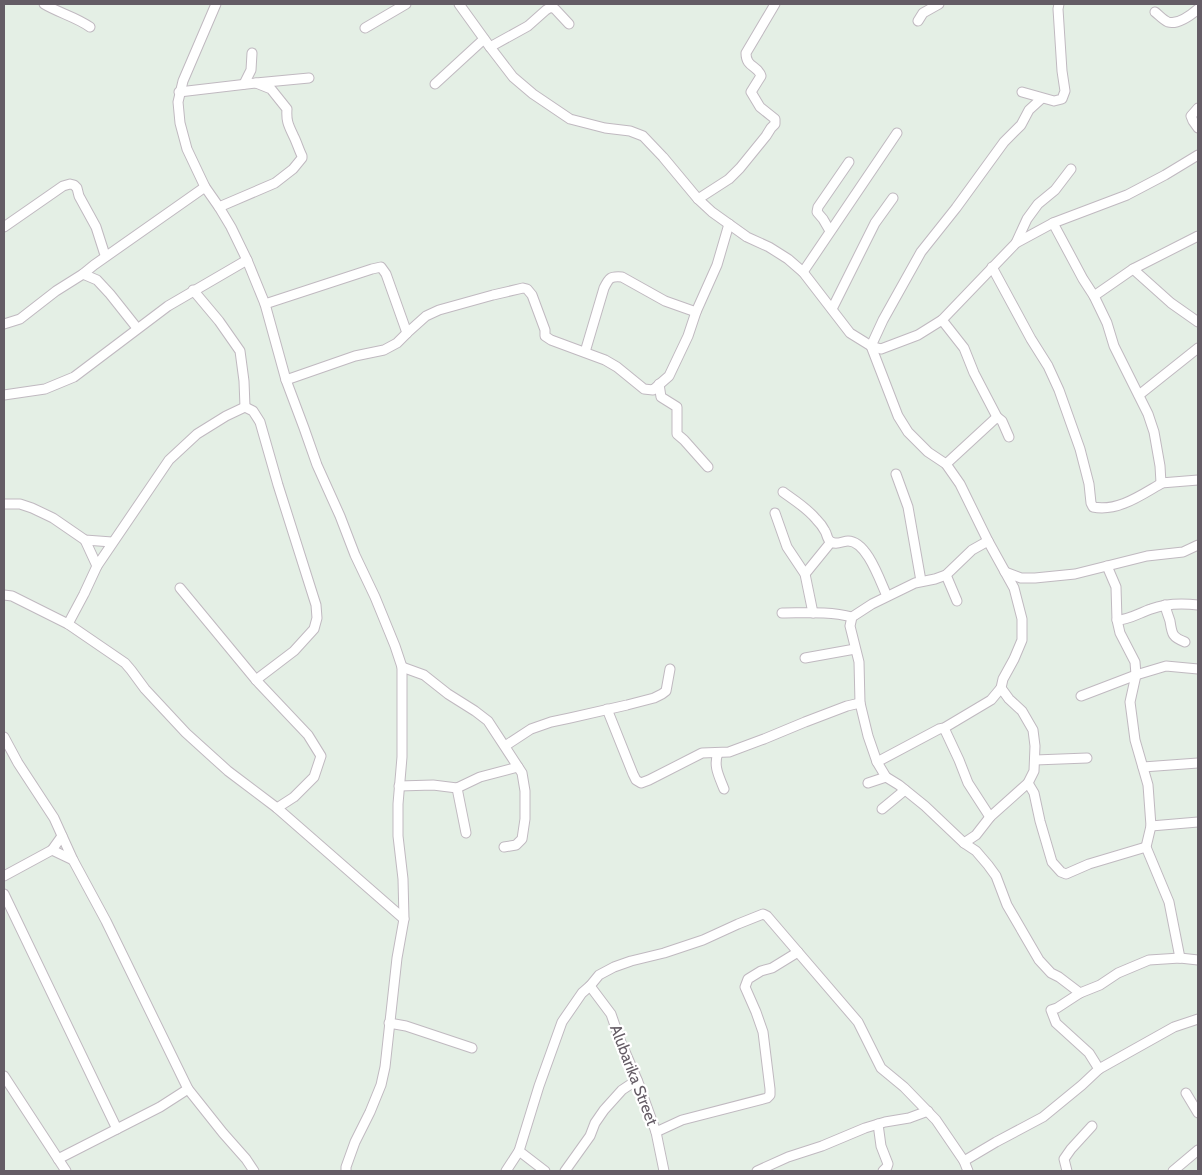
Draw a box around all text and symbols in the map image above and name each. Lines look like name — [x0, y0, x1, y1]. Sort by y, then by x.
street label: Alubarika Street — [606, 1022, 662, 1129]

